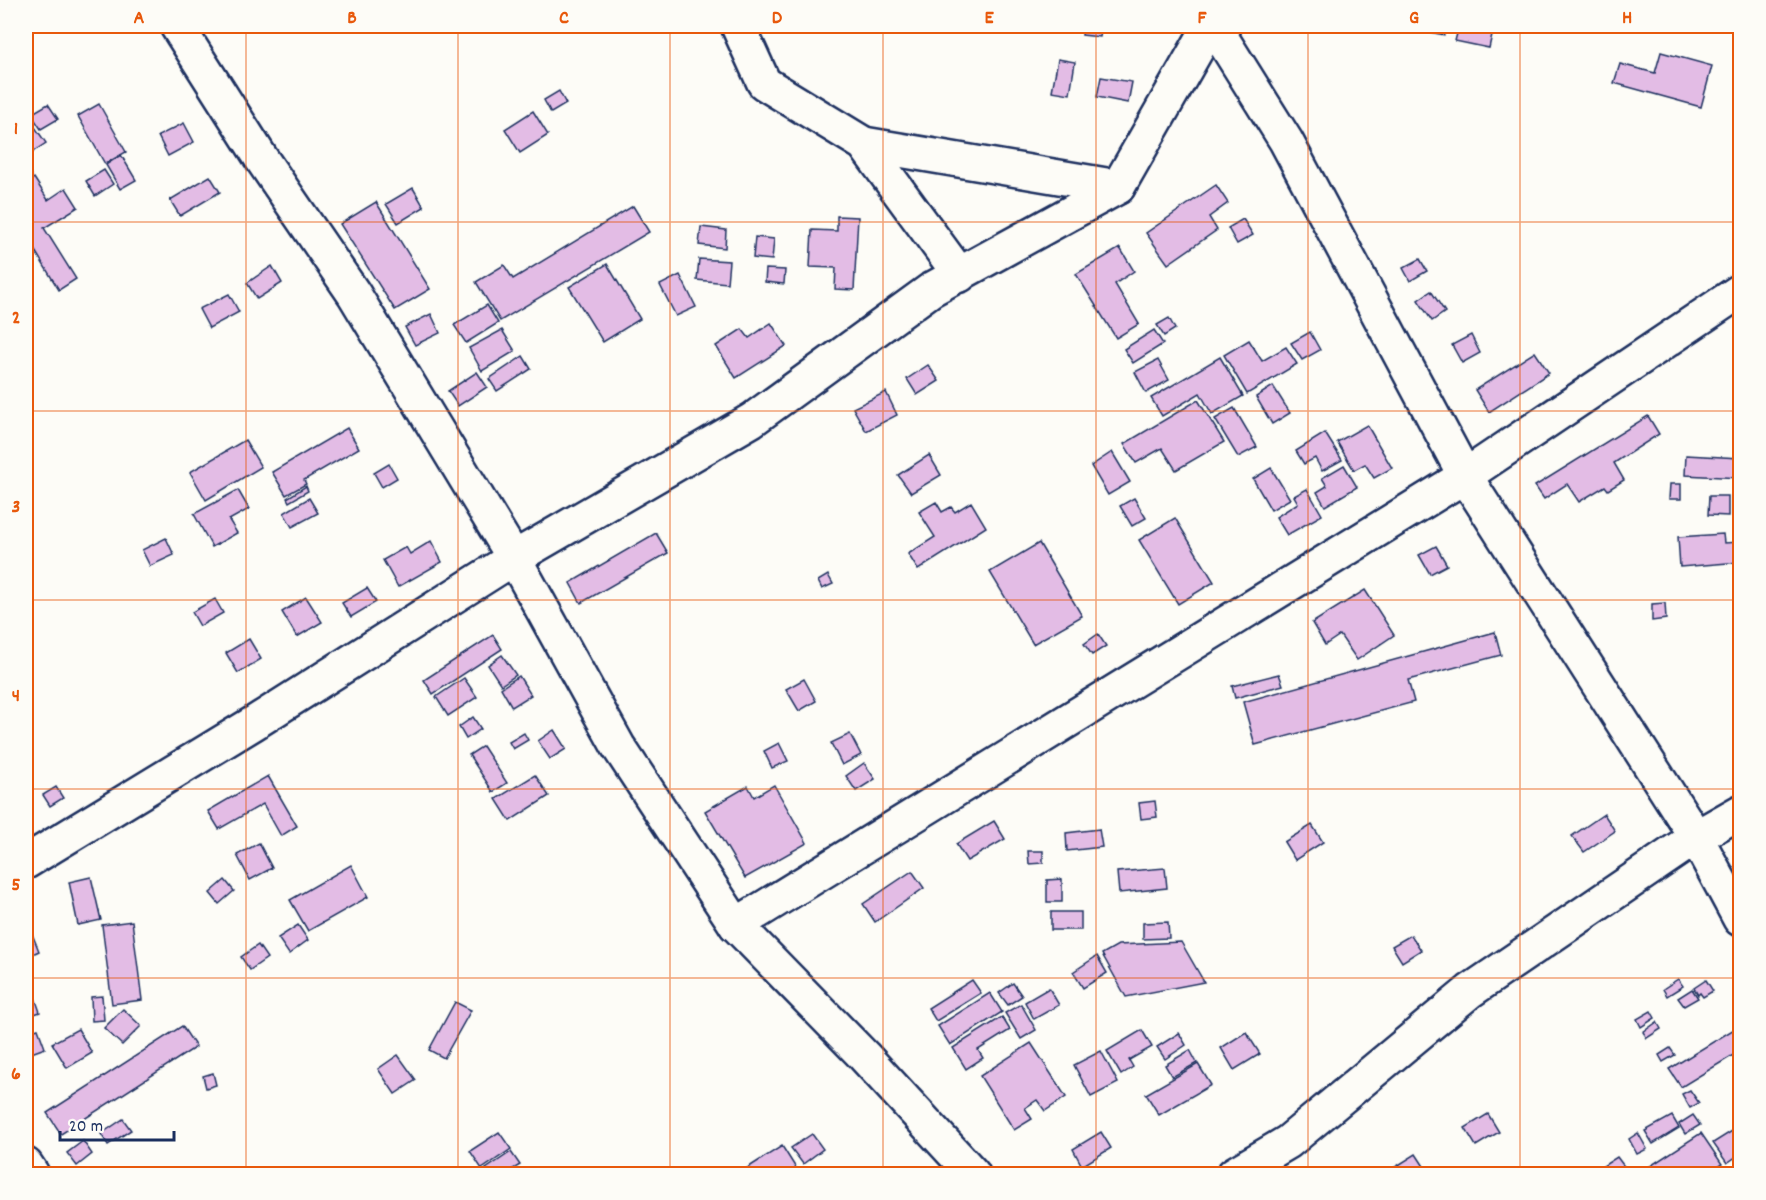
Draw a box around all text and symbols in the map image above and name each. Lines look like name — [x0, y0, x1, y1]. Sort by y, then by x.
text: A — [134, 5, 145, 33]
text: B — [347, 5, 357, 33]
text: C — [559, 5, 569, 33]
text: D — [772, 5, 783, 33]
text: E — [984, 5, 994, 33]
text: F — [1198, 5, 1208, 33]
text: G — [1409, 5, 1419, 33]
text: H — [1622, 5, 1632, 33]
text: 1 — [14, 116, 18, 144]
text: 2 — [12, 305, 20, 333]
text: 3 — [12, 494, 20, 522]
text: 4 — [12, 683, 20, 711]
text: 5 — [11, 872, 21, 900]
text: 6 — [11, 1061, 21, 1089]
scale bar — [60, 1104, 174, 1142]
text: 20 m — [69, 1115, 103, 1140]

